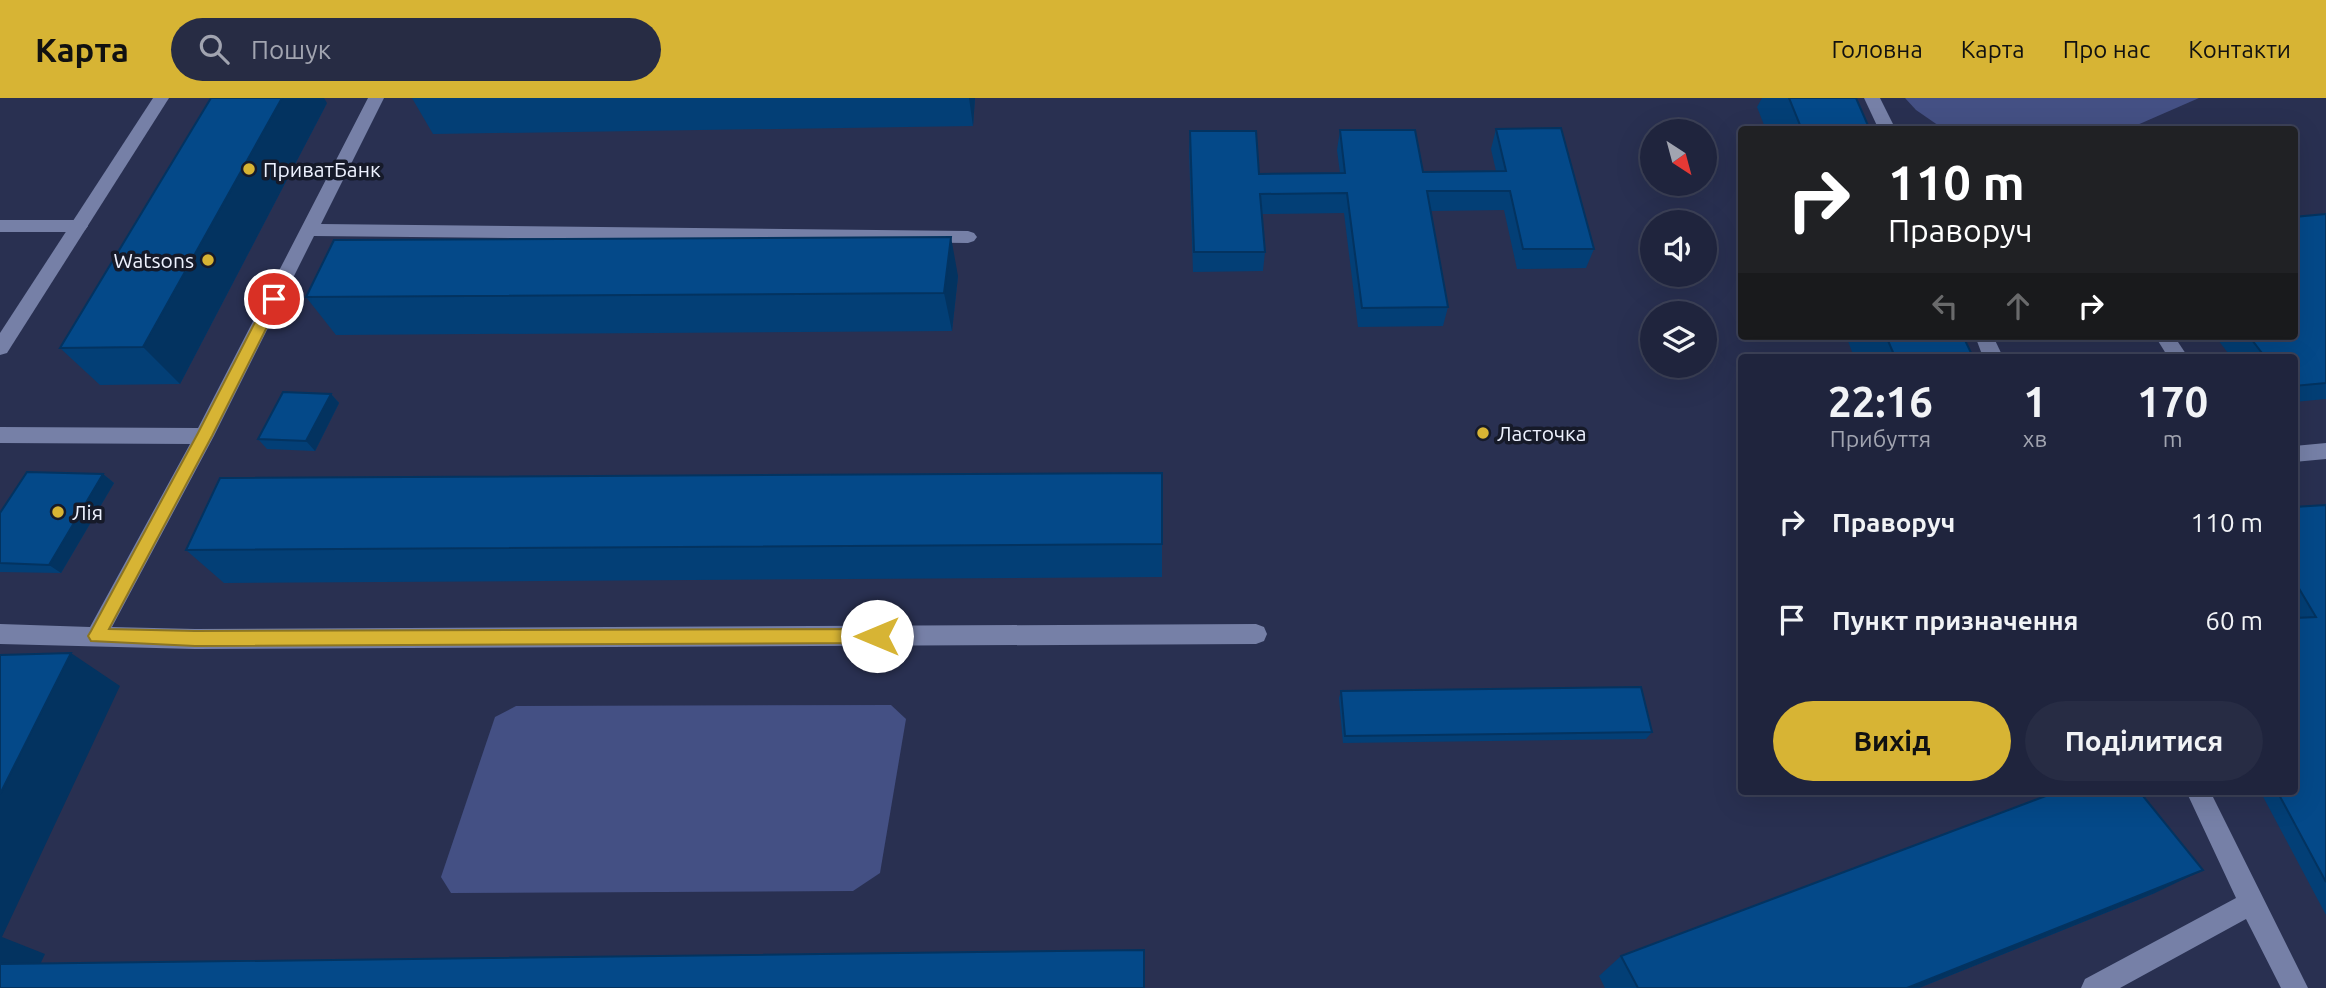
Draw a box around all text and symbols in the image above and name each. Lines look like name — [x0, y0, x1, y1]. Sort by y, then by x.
search box — [171, 18, 661, 81]
icon: search — [195, 30, 233, 68]
text: Карта — [35, 31, 129, 68]
text: Пошук — [251, 35, 331, 64]
text: Головна — [1831, 36, 1923, 63]
text: Карта — [1961, 36, 2025, 63]
text: Про нас — [2063, 36, 2150, 63]
text: Контакти — [2188, 36, 2291, 63]
north arrow — [1640, 119, 1717, 196]
map controls — [1640, 119, 1717, 378]
icon: right — [1773, 154, 1864, 245]
text: 110 m — [1888, 154, 2025, 209]
place label: ПриватБанк — [263, 157, 381, 181]
marker: ПриватБанк — [241, 161, 257, 177]
button: sound — [1640, 210, 1717, 287]
text: Праворуч — [1888, 212, 2033, 248]
place label: Watsons — [113, 248, 194, 272]
marker: Watsons — [200, 252, 216, 268]
pin — [244, 269, 304, 329]
icon: arrive — [255, 280, 293, 318]
icon: left — [1926, 287, 1964, 325]
icon: ahead — [1999, 287, 2037, 325]
icon: right — [2072, 287, 2110, 325]
button: layers — [1640, 301, 1717, 378]
text: 22:16 — [1828, 378, 1933, 425]
text: 1 — [2023, 378, 2047, 425]
text: 170 — [2137, 378, 2208, 425]
place label: Ласточка — [1497, 421, 1587, 445]
marker: Ласточка — [1475, 425, 1491, 441]
text: Прибуття — [1830, 426, 1931, 451]
text: хв — [2023, 426, 2047, 451]
text: m — [2163, 426, 2183, 451]
place label: Лія — [72, 500, 103, 524]
icon: right — [1773, 503, 1811, 541]
marker: Лія — [50, 504, 66, 520]
text: Праворуч — [1832, 508, 1955, 537]
text: 110 m — [2191, 508, 2263, 537]
position arrow — [840, 599, 914, 673]
icon: arrive — [1773, 601, 1811, 639]
text: Пункт призначення — [1832, 606, 2078, 635]
text: 60 m — [2205, 606, 2263, 635]
button: Вихід — [1773, 701, 2011, 781]
button: Поділитися — [2025, 701, 2263, 781]

